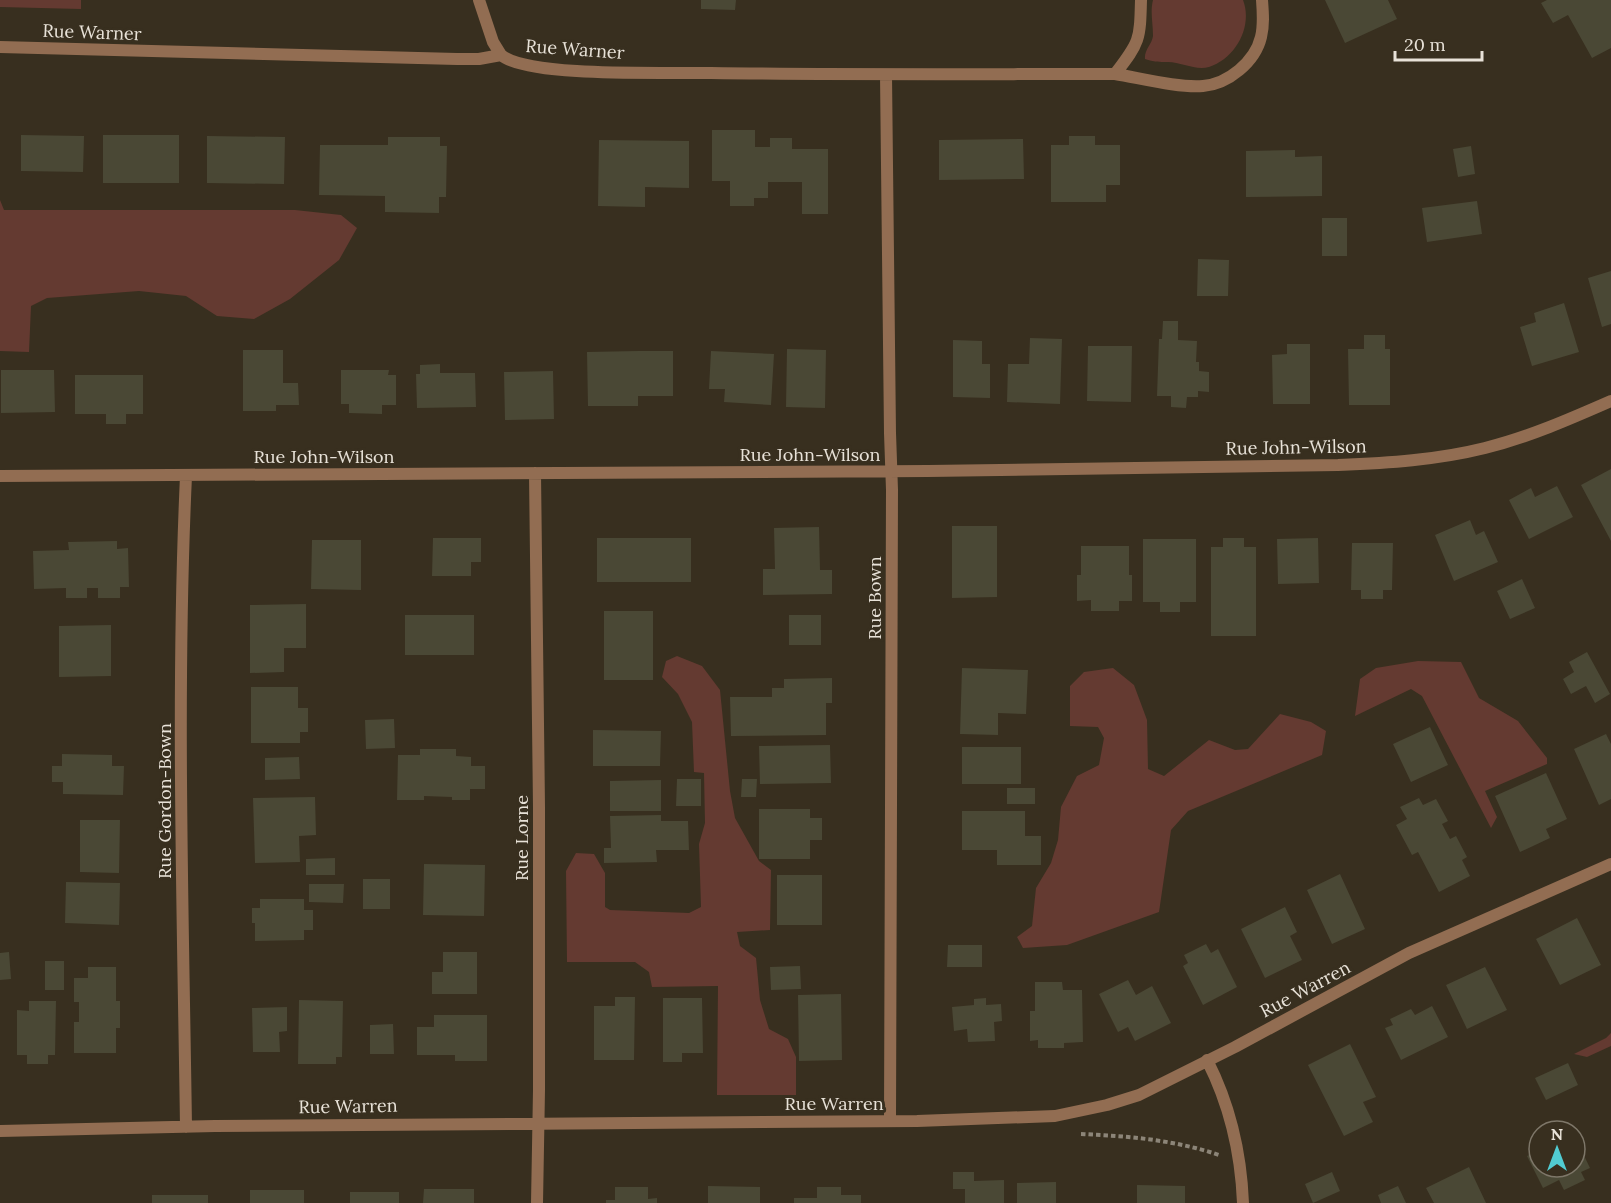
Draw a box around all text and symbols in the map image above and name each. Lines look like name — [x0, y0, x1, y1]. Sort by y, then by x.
street label: Rue Warner — [42, 19, 142, 45]
scale bar — [1395, 24, 1482, 62]
text: 20 m — [1404, 33, 1446, 56]
street label: Rue Warner — [525, 34, 626, 64]
street label: Rue John-Wilson — [1225, 434, 1367, 460]
street label: Rue John-Wilson — [740, 443, 881, 466]
street label: Rue John-Wilson — [254, 445, 395, 468]
street label: Rue Bown — [863, 556, 886, 640]
street label: Rue Gordon-Bown — [153, 723, 176, 879]
street label: Rue Lorne — [510, 795, 533, 881]
street label: Rue Warren — [1256, 956, 1354, 1022]
street label: Rue Warren — [784, 1092, 884, 1115]
street label: Rue Warren — [298, 1094, 398, 1118]
north arrow — [1527, 1119, 1587, 1179]
text: N — [1551, 1124, 1563, 1144]

